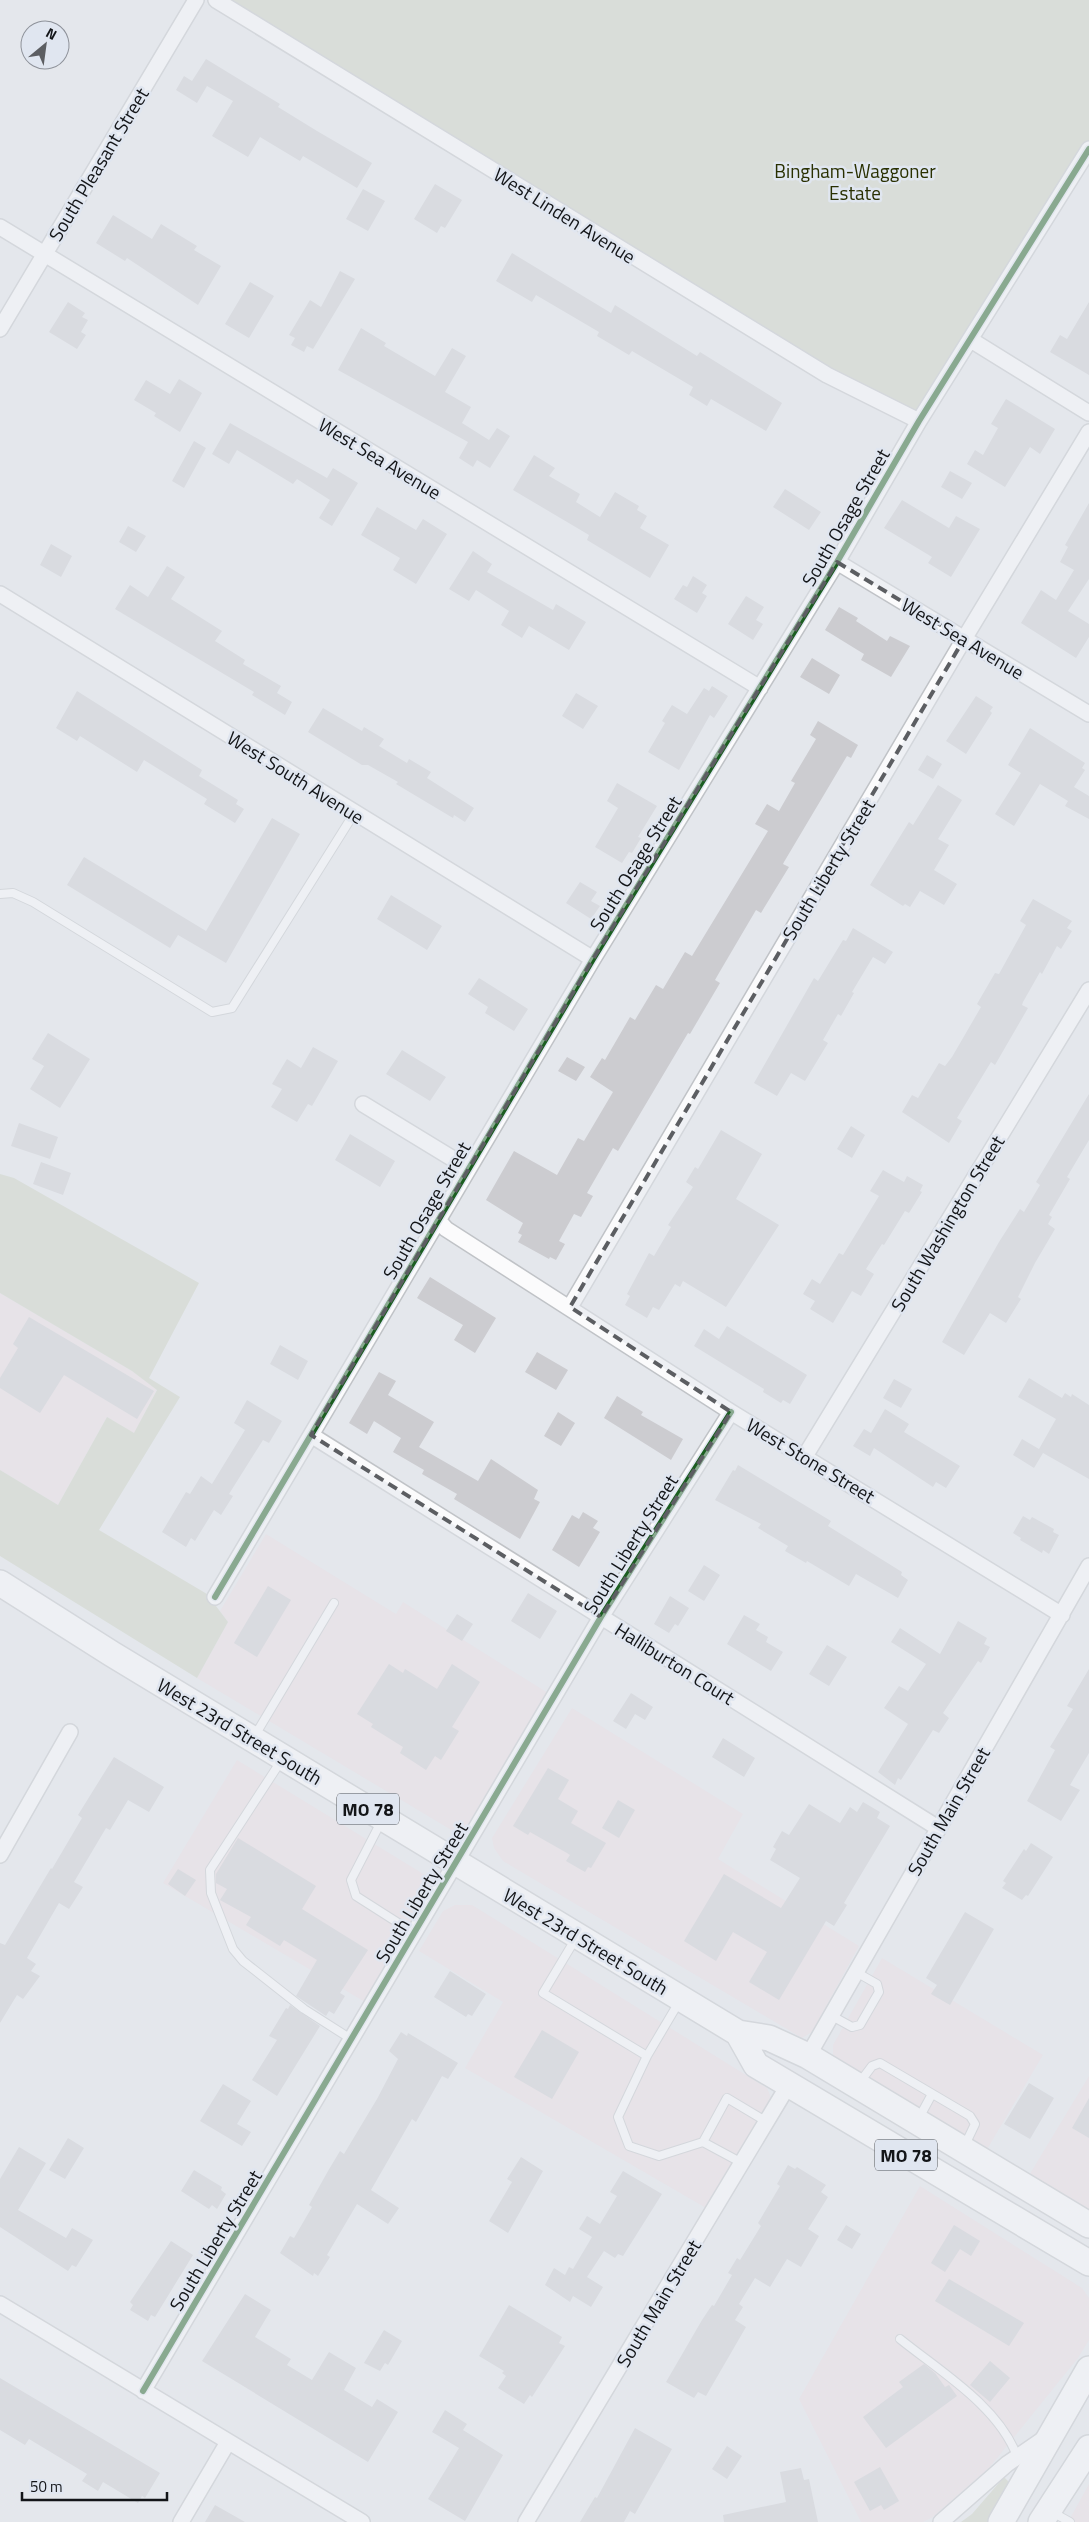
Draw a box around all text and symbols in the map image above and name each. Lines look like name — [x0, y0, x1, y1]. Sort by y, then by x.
north arrow — [20, 20, 70, 70]
text: N — [42, 22, 61, 45]
street label: South Pleasant Street — [41, 81, 156, 246]
park label: Bingham-Waggoner Estate — [774, 156, 936, 207]
street label: West Linden Avenue — [488, 160, 642, 270]
street label: West Sea Avenue — [313, 410, 447, 506]
street label: South Osage Street — [794, 442, 896, 591]
street label: West Sea Avenue — [896, 590, 1030, 686]
street label: West South Avenue — [222, 723, 370, 831]
street label: South Osage Street — [582, 789, 689, 936]
street label: South Liberty Street — [774, 793, 882, 945]
street label: South Washington Street — [883, 1129, 1011, 1317]
street label: South Osage Street — [375, 1135, 477, 1284]
street label: West Stone Street — [741, 1410, 881, 1510]
street label: South Liberty Street — [575, 1468, 685, 1619]
street label: Halliburton Court — [609, 1615, 741, 1712]
street label: West 23rd Street South — [152, 1670, 328, 1792]
street label: South Main Street — [899, 1741, 997, 1881]
road number: MO 78 — [337, 1794, 399, 1825]
street label: South Liberty Street — [367, 1816, 475, 1968]
street label: West 23rd Street South — [498, 1880, 674, 2002]
road number: MO 78 — [875, 2140, 937, 2170]
street label: South Liberty Street — [161, 2164, 269, 2316]
street label: South Main Street — [608, 2233, 708, 2372]
scale bar — [22, 2470, 168, 2502]
text: 50 m — [30, 2475, 63, 2498]

